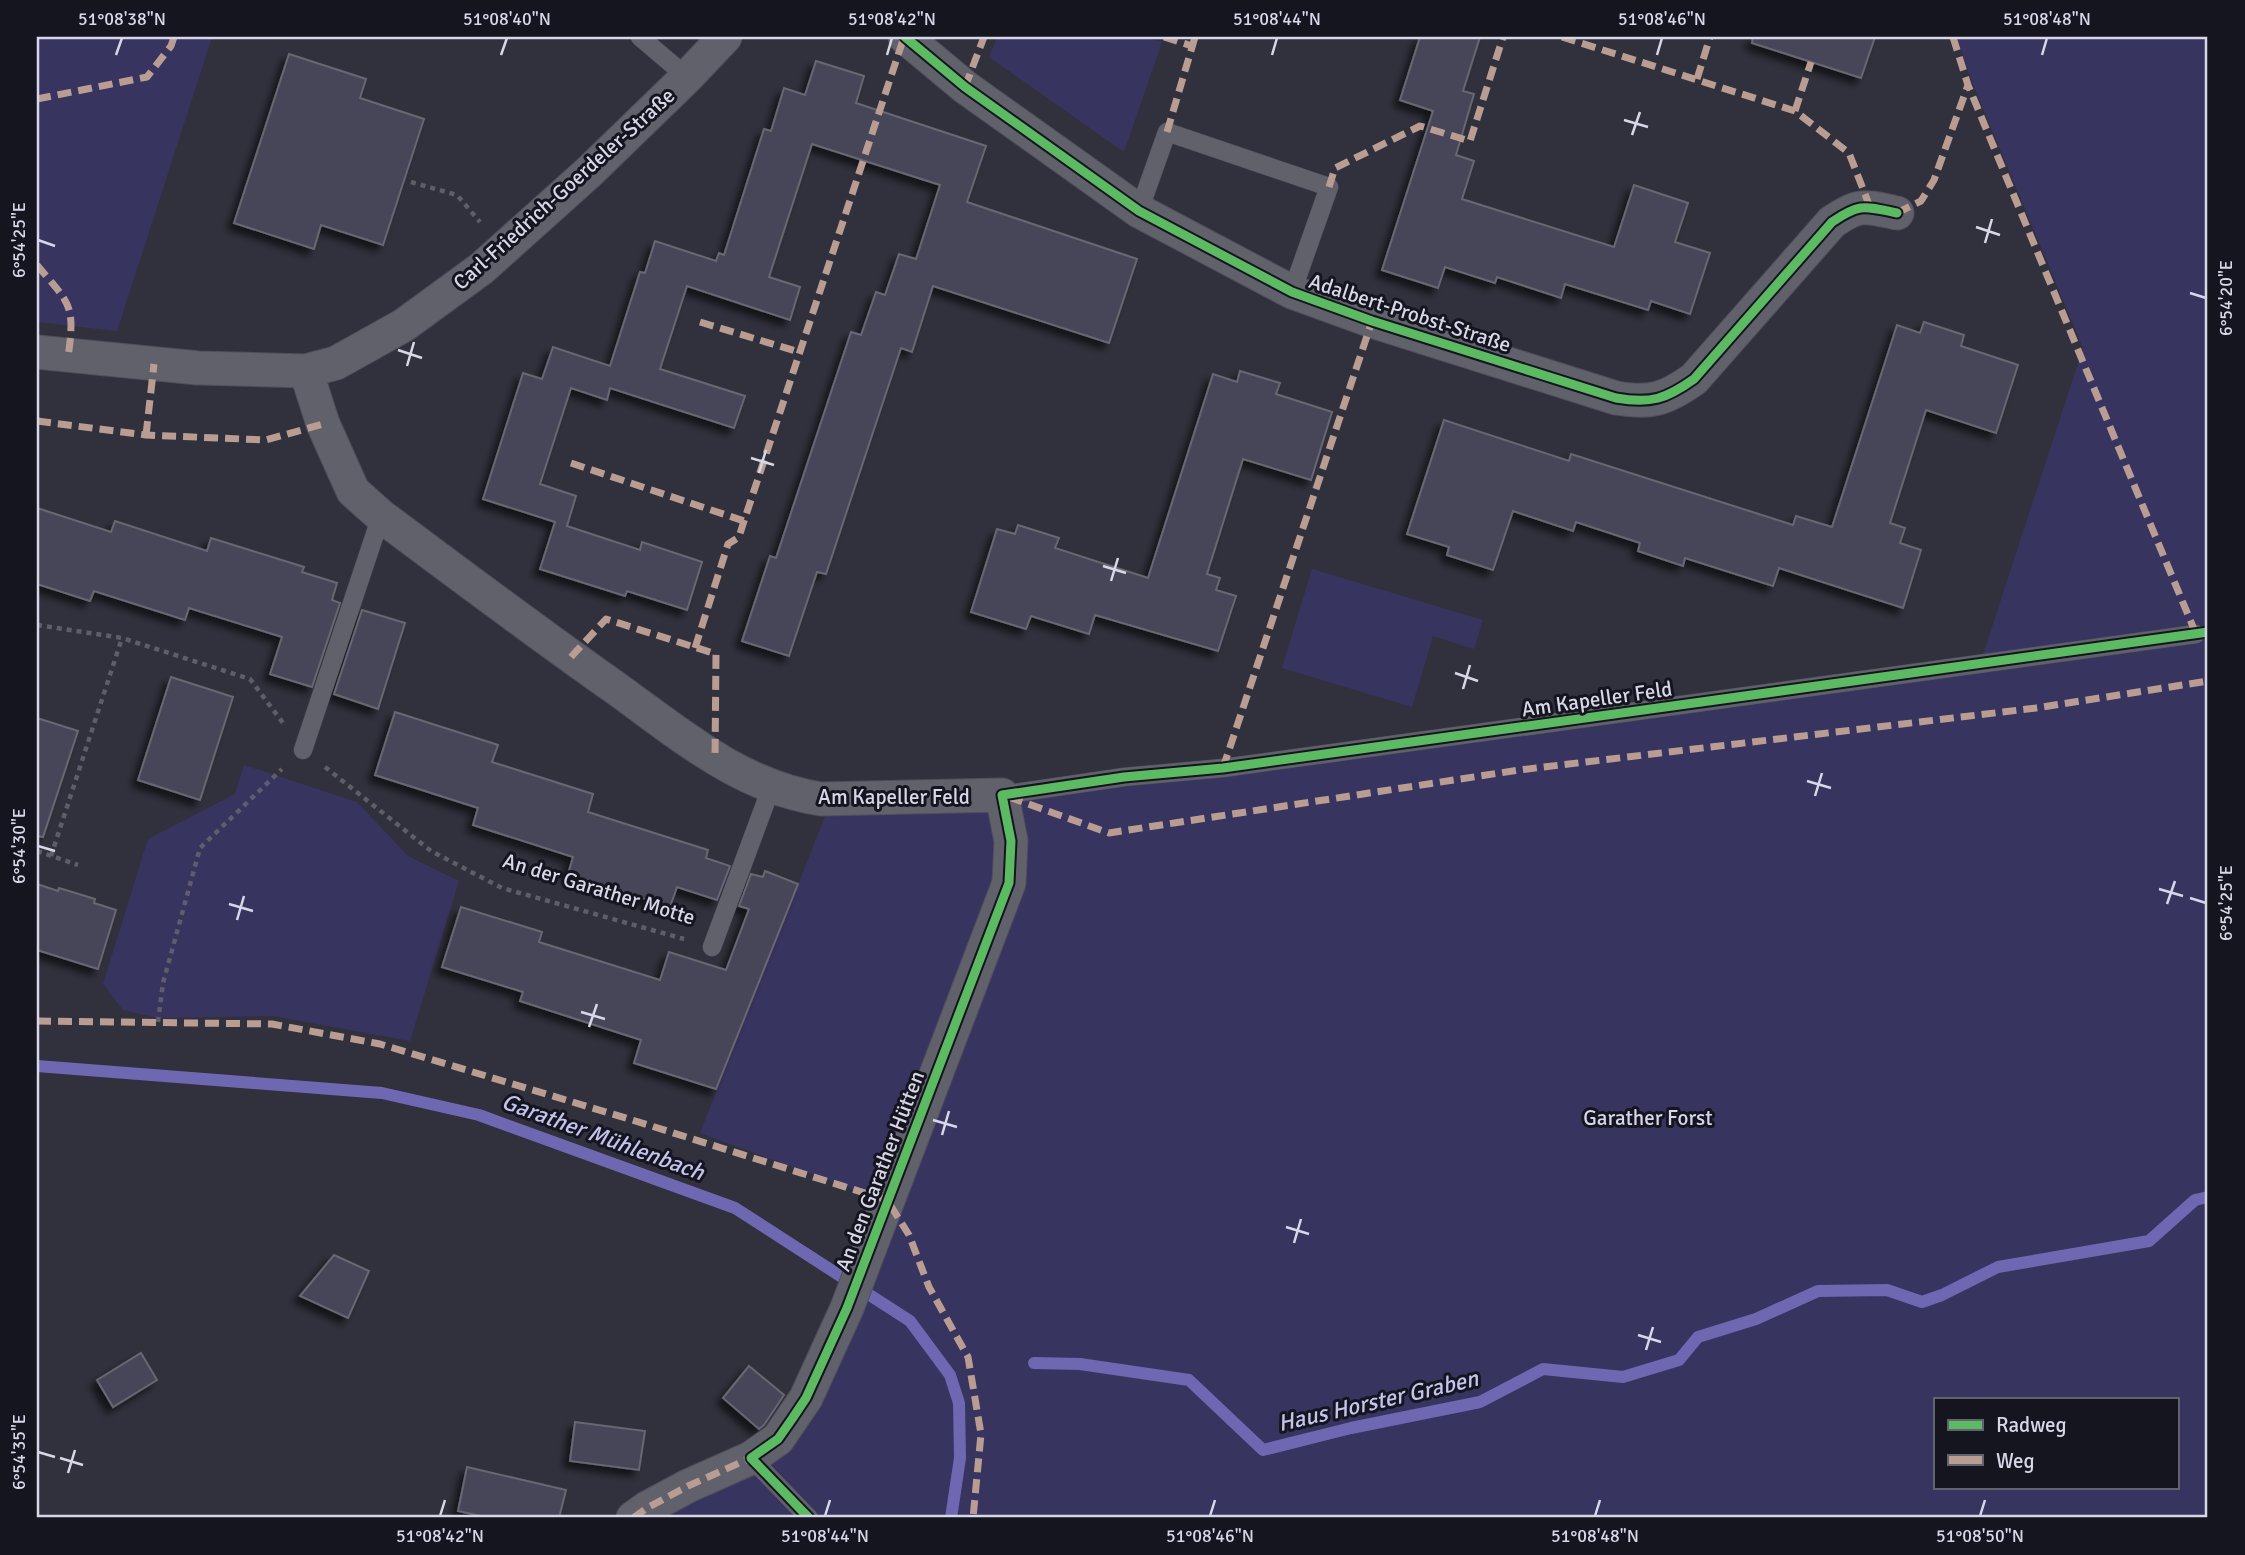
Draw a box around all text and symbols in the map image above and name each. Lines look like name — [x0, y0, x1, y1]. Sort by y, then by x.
text: 51°08'38"N — [78, 8, 166, 30]
text: 51°08'40"N — [463, 8, 551, 30]
text: 51°08'42"N — [848, 8, 936, 30]
text: 51°08'44"N — [1233, 8, 1321, 30]
text: 51°08'46"N — [1618, 8, 1706, 30]
text: 51°08'48"N — [2003, 8, 2091, 30]
street label: Carl-Friedrich-Goerdeler-Straße — [448, 83, 680, 295]
text: 6°54'25"E — [8, 202, 30, 278]
text: 6°54'20"E — [2215, 260, 2237, 336]
street label: Adalbert-Probst-Straße — [1306, 268, 1514, 358]
street label: Am Kapeller Feld — [1520, 676, 1674, 722]
street label: Am Kapeller Feld — [818, 784, 970, 810]
text: 6°54'30"E — [8, 808, 30, 884]
street label: An der Garather Motte — [500, 847, 698, 931]
text: 6°54'25"E — [2215, 865, 2237, 941]
street label: An den Garather Hütten — [830, 1067, 930, 1275]
water label: Garather Mühlenbach — [498, 1087, 709, 1188]
park label: Garather Forst — [1583, 1105, 1713, 1131]
water label: Haus Horster Graben — [1275, 1364, 1482, 1438]
legend — [1934, 1398, 2178, 1488]
text: Radweg — [1996, 1412, 2067, 1438]
text: 6°54'35"E — [8, 1414, 30, 1490]
text: Weg — [1996, 1448, 2035, 1474]
text: 51°08'42"N — [396, 1525, 484, 1547]
text: 51°08'44"N — [781, 1525, 869, 1547]
text: 51°08'46"N — [1166, 1525, 1254, 1547]
text: 51°08'48"N — [1551, 1525, 1639, 1547]
text: 51°08'50"N — [1936, 1525, 2024, 1547]

